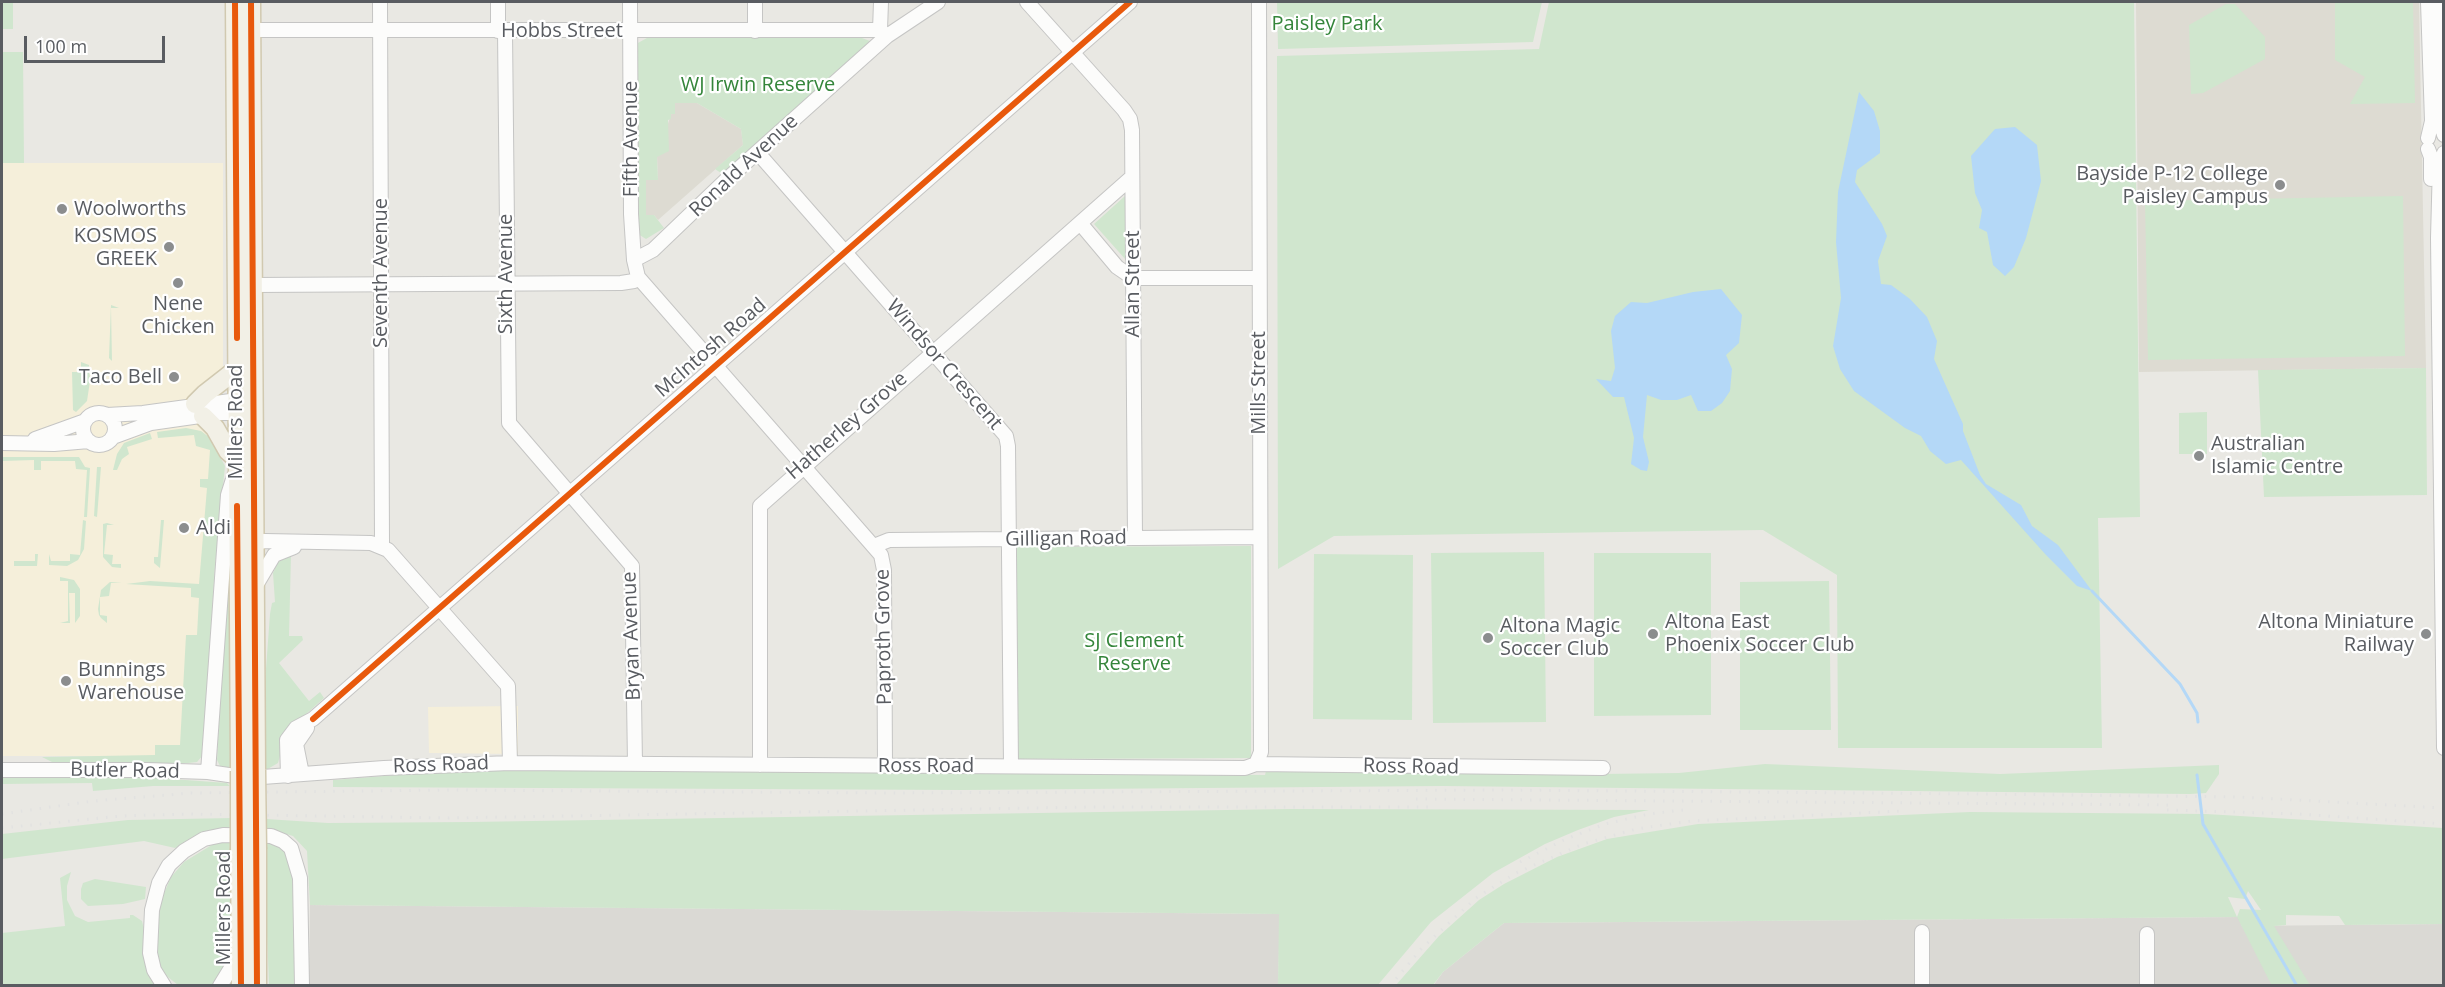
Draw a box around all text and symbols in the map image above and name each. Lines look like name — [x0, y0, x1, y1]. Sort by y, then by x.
park label: Paisley Park — [1271, 12, 1383, 36]
street label: Hobbs Street — [501, 19, 623, 43]
scale bar — [27, 24, 168, 62]
text: 100 m — [35, 34, 87, 58]
park label: WJ Irwin Reserve — [681, 73, 835, 97]
street label: Fifth Avenue — [619, 81, 643, 197]
street label: Ronald Avenue — [685, 110, 803, 222]
place label: Bayside P-12 College Paisley Campus — [2076, 162, 2268, 209]
marker: Bayside P-12 College Paisley Campus — [2273, 178, 2287, 192]
place label: Woolworths — [74, 197, 186, 221]
street label: Seventh Avenue — [369, 198, 393, 348]
marker: Woolworths — [55, 202, 69, 216]
street label: Sixth Avenue — [494, 214, 518, 334]
place label: KOSMOS GREEK — [74, 224, 157, 271]
street label: Allan Street — [1121, 230, 1145, 338]
marker: KOSMOS GREEK — [162, 240, 176, 254]
marker: Nene Chicken — [171, 276, 185, 290]
place label: Nene Chicken — [141, 292, 215, 339]
street label: McIntosh Road — [651, 293, 771, 403]
street label: Windsor Crescent — [881, 295, 1007, 435]
street label: Mills Street — [1247, 331, 1271, 435]
place label: Taco Bell — [79, 365, 162, 389]
street label: Millers Road — [224, 365, 248, 479]
street label: Hatherley Grove — [782, 367, 912, 485]
marker: Taco Bell — [167, 370, 181, 384]
place label: Australian Islamic Centre — [2211, 432, 2343, 479]
marker: Australian Islamic Centre — [2192, 449, 2206, 463]
place label: Aldi — [196, 516, 231, 540]
marker: Aldi — [177, 521, 191, 535]
street label: Gilligan Road — [1005, 526, 1127, 552]
street label: Paproth Grove — [871, 569, 897, 705]
street label: Bryan Avenue — [618, 571, 646, 701]
place label: Altona East Phoenix Soccer Club — [1665, 610, 1854, 657]
place label: Altona Miniature Railway — [2258, 610, 2414, 657]
place label: Altona Magic Soccer Club — [1500, 614, 1620, 661]
marker: Altona East Phoenix Soccer Club — [1646, 627, 1660, 641]
marker: Altona Miniature Railway — [2419, 627, 2433, 641]
park label: SJ Clement Reserve — [1084, 629, 1184, 676]
marker: Altona Magic Soccer Club — [1481, 631, 1495, 645]
place label: Bunnings Warehouse — [78, 658, 184, 705]
marker: Bunnings Warehouse — [59, 674, 73, 688]
street label: Ross Road — [392, 751, 490, 779]
street label: Ross Road — [878, 754, 974, 778]
street label: Ross Road — [1363, 754, 1459, 780]
street label: Butler Road — [70, 758, 180, 784]
street label: Millers Road — [212, 851, 236, 965]

